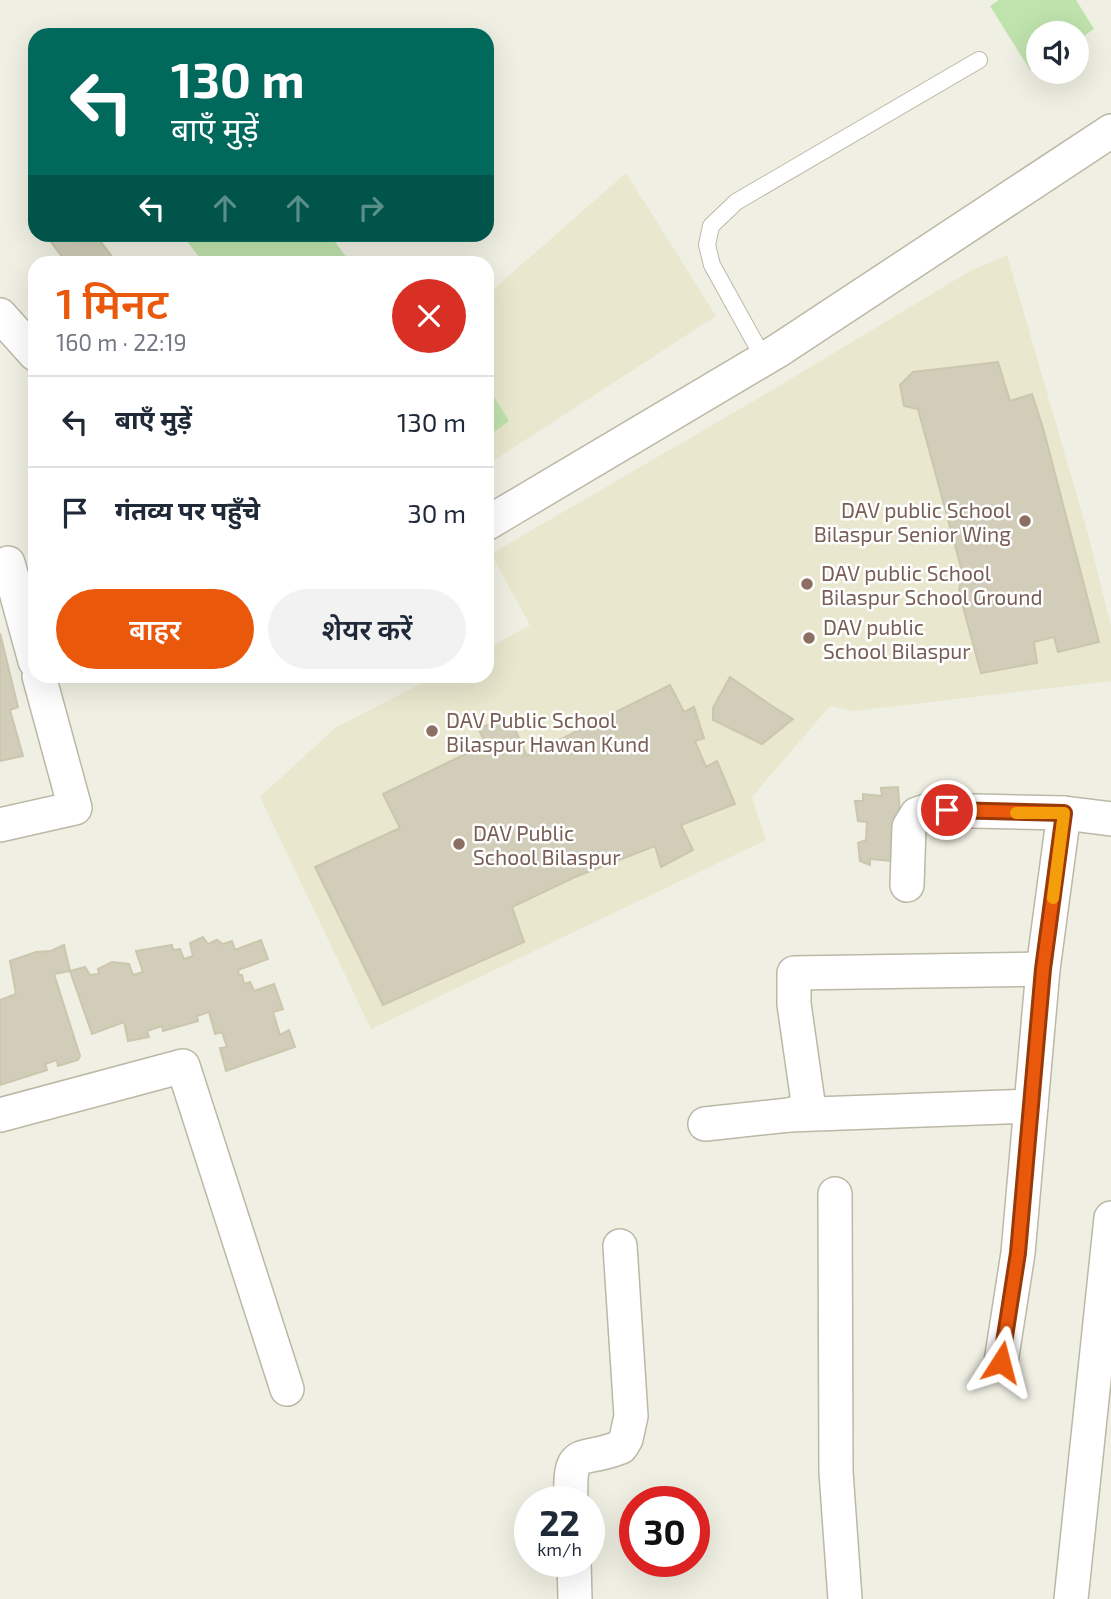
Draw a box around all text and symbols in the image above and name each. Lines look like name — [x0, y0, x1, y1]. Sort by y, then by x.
map controls — [1026, 21, 1089, 84]
button: sound — [1026, 21, 1089, 84]
text: 130 m — [171, 49, 305, 108]
icon: left — [56, 56, 147, 147]
text: बाएँ मुड़ें — [171, 109, 259, 147]
icon: left — [133, 189, 171, 227]
icon: ahead — [206, 189, 244, 227]
icon: ahead — [279, 189, 317, 227]
icon: right — [352, 189, 390, 227]
text: 1 मिनट — [56, 277, 168, 327]
button: close — [392, 279, 466, 353]
text: 160 m · 22:19 — [56, 328, 187, 356]
icon: left — [56, 403, 94, 441]
text: बाएँ मुड़ें — [115, 403, 192, 434]
text: 130 m — [397, 406, 466, 437]
icon: arrive — [56, 494, 94, 532]
text: गंतव्य पर पहुँचे — [115, 494, 260, 525]
text: 30 m — [407, 497, 466, 528]
place label: DAV public School Bilaspur Senior Wing — [814, 497, 1012, 546]
marker: DAV public School Bilaspur Senior Wing — [1017, 513, 1033, 529]
place label: DAV public School Bilaspur School Ground — [821, 560, 1042, 609]
marker: DAV public School Bilaspur School Ground — [799, 576, 815, 592]
button: बाहर — [56, 589, 254, 669]
button: शेयर करें — [268, 589, 466, 669]
place label: DAV public School Bilaspur — [823, 614, 971, 663]
marker: DAV public School Bilaspur — [801, 630, 817, 646]
place label: DAV Public School Bilaspur Hawan Kund — [446, 707, 649, 756]
marker: DAV Public School Bilaspur Hawan Kund — [424, 723, 440, 739]
pin — [917, 780, 977, 840]
icon: arrive — [928, 791, 966, 829]
place label: DAV Public School Bilaspur — [473, 820, 621, 869]
marker: DAV Public School Bilaspur — [451, 836, 467, 852]
position arrow — [964, 1325, 1038, 1399]
speed limit sign: 30 — [619, 1486, 710, 1577]
text: 22 — [539, 1501, 580, 1543]
text: km/h — [537, 1538, 582, 1560]

